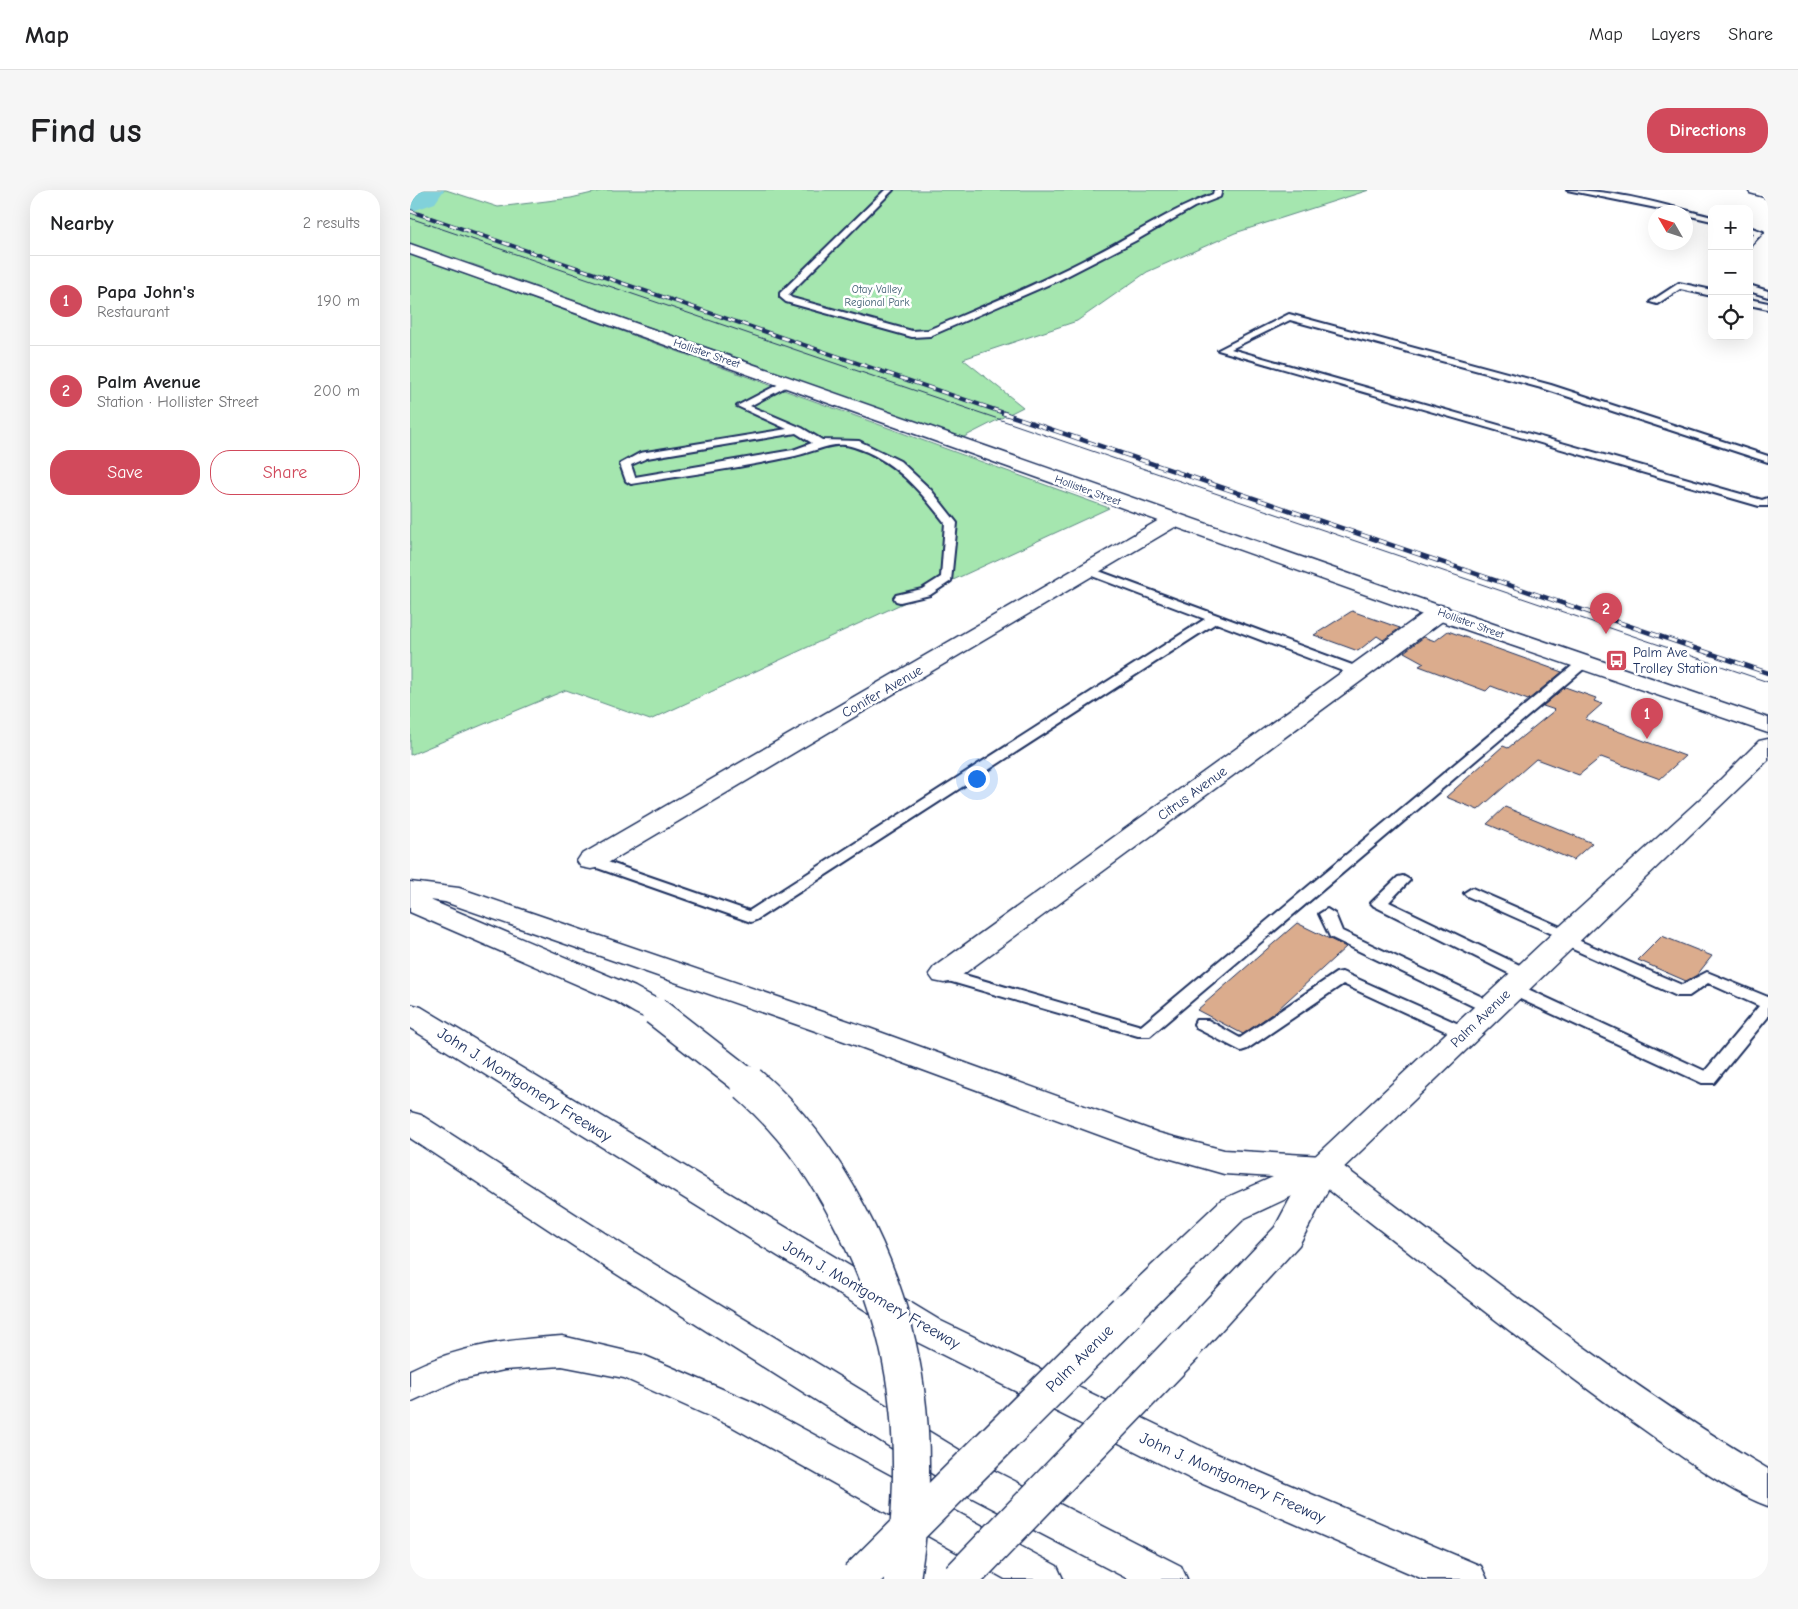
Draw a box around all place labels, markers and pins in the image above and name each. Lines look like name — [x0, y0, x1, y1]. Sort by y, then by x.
pin: 2 — [1590, 593, 1622, 634]
place label: Palm Ave Trolley Station — [1633, 644, 1718, 677]
bus stop icon: Palm Ave Trolley Station — [1605, 648, 1629, 672]
pin: 1 — [1631, 698, 1663, 739]

